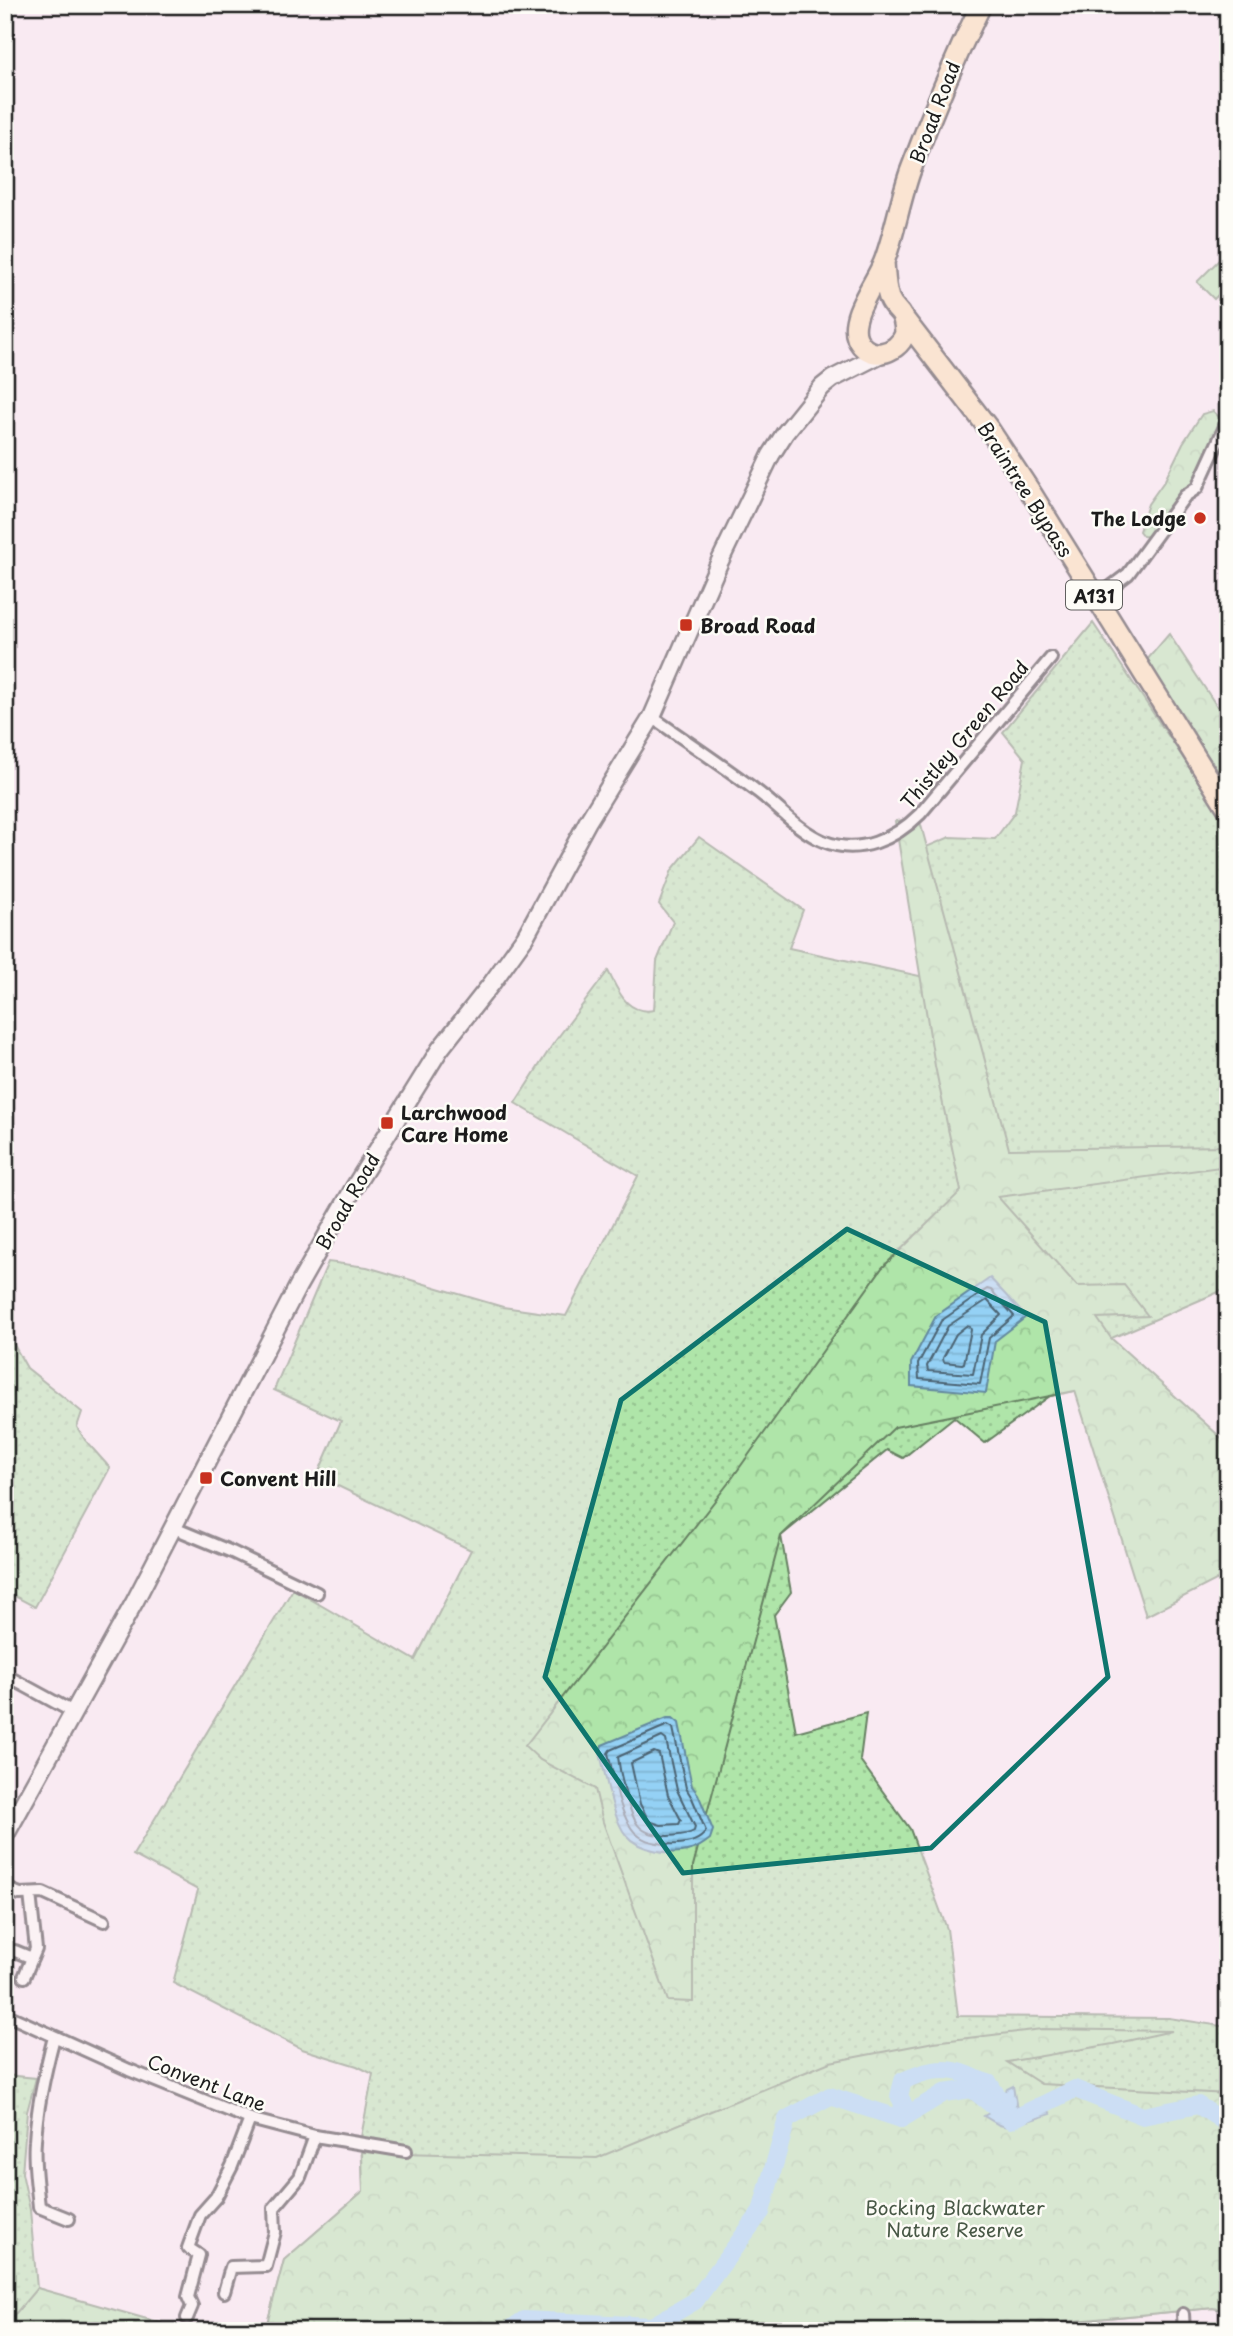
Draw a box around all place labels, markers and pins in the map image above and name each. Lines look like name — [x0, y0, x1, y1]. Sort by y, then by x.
place label: The Lodge — [1091, 504, 1186, 532]
marker: The Lodge — [1192, 510, 1208, 526]
place label: Broad Road — [700, 611, 816, 639]
marker: Broad Road — [678, 617, 694, 633]
place label: Larchwood Care Home — [401, 1098, 508, 1148]
marker: Larchwood Care Home — [379, 1115, 395, 1131]
place label: Convent Hill — [220, 1464, 336, 1492]
marker: Convent Hill — [198, 1470, 214, 1486]

